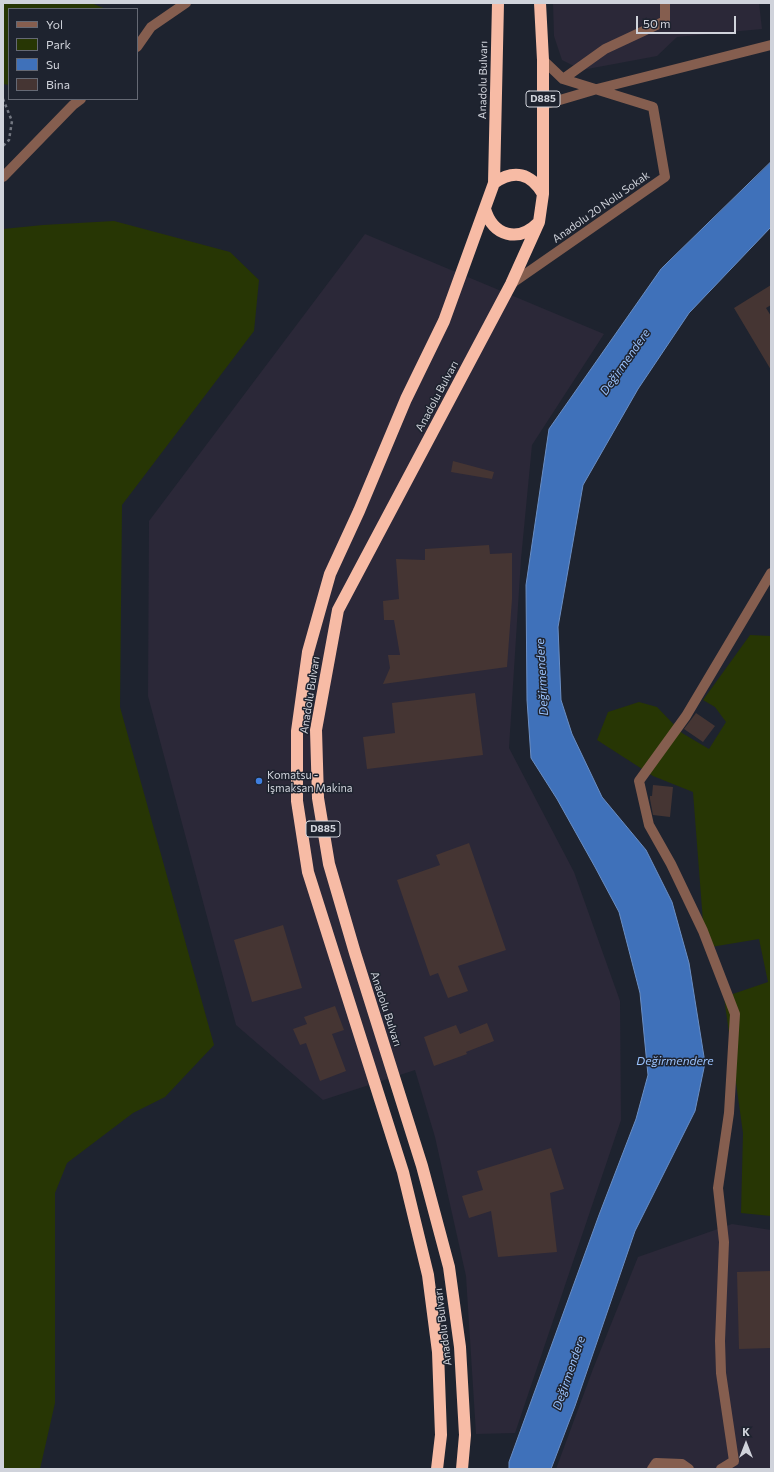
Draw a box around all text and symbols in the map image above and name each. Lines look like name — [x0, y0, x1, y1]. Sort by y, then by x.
legend — [8, 8, 138, 100]
scale bar — [638, 8, 738, 34]
text: 50 m — [643, 16, 671, 30]
text: Yol — [46, 17, 63, 31]
text: Park — [46, 37, 71, 51]
street label: Anadolu Bulvarı — [476, 41, 490, 119]
text: Su — [46, 57, 60, 71]
text: Bina — [46, 77, 70, 91]
road number: D885 — [526, 91, 560, 107]
street label: Anadolu 20 Nolu Sokak — [550, 168, 652, 246]
water label: Değirmendere — [597, 326, 653, 398]
street label: Anadolu Bulvarı — [413, 358, 461, 434]
water label: Değirmendere — [533, 638, 551, 716]
street label: Anadolu Bulvarı — [297, 655, 323, 735]
place label: Komatsu - İşmaksan Makina — [267, 768, 353, 794]
marker: Komatsu - İşmaksan Makina — [254, 776, 264, 786]
road number: D885 — [306, 821, 340, 837]
street label: Anadolu Bulvarı — [368, 970, 404, 1048]
water label: Değirmendere — [636, 1054, 714, 1068]
street label: Anadolu Bulvarı — [432, 1287, 454, 1367]
water label: Değirmendere — [550, 1334, 588, 1412]
north arrow — [726, 1424, 766, 1464]
text: K — [742, 1425, 750, 1438]

